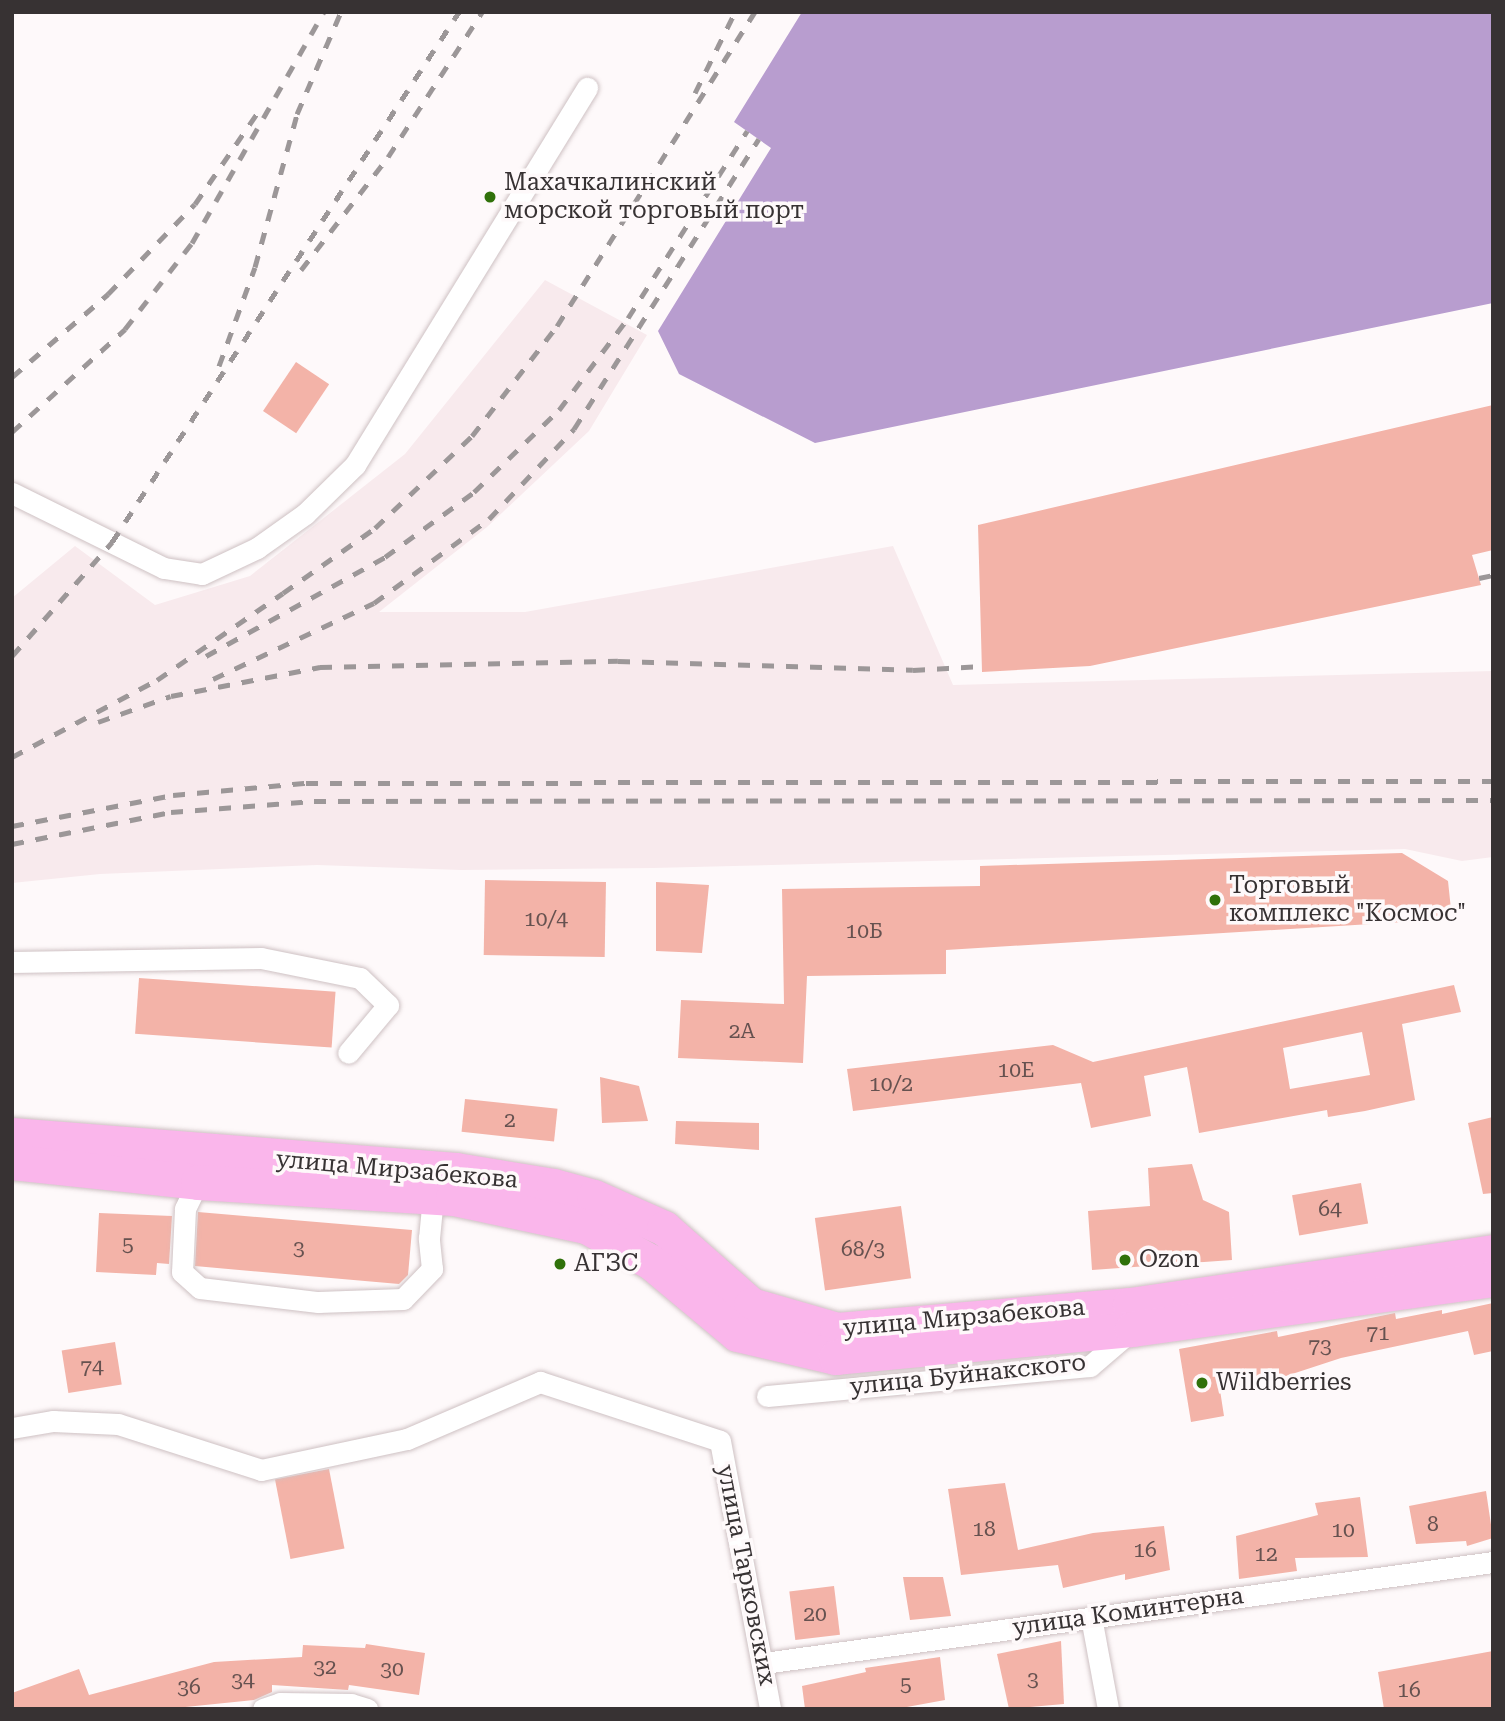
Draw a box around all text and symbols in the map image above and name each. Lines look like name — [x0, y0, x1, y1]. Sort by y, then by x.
place label: Махачкалинский морской торговый порт — [504, 169, 804, 225]
marker: Махачкалинский морской торговый порт — [482, 189, 498, 205]
place label: Торговый комплекс "Космос" — [1229, 872, 1466, 928]
marker: Торговый комплекс "Космос" — [1207, 892, 1223, 908]
house number: 10/4 — [524, 906, 568, 932]
house number: 10Б — [845, 918, 883, 944]
house number: 2А — [729, 1018, 755, 1044]
house number: 10Е — [998, 1057, 1034, 1083]
house number: 10/2 — [869, 1071, 913, 1097]
house number: 2 — [504, 1107, 516, 1133]
street label: улица Мирзабекова — [275, 1145, 519, 1195]
house number: 64 — [1318, 1196, 1342, 1222]
house number: 5 — [122, 1231, 134, 1257]
house number: 3 — [293, 1235, 305, 1261]
house number: 68/3 — [841, 1236, 885, 1262]
place label: Ozon — [1139, 1246, 1200, 1274]
place label: АГЗС — [574, 1250, 638, 1278]
marker: Ozon — [1117, 1252, 1133, 1268]
marker: АГЗС — [552, 1256, 568, 1272]
street label: улица Мирзабекова — [842, 1293, 1086, 1343]
house number: 71 — [1366, 1320, 1390, 1346]
house number: 73 — [1308, 1333, 1332, 1359]
street label: улица Буйнакского — [848, 1348, 1088, 1402]
house number: 74 — [80, 1354, 104, 1380]
place label: Wildberries — [1216, 1369, 1351, 1397]
marker: Wildberries — [1194, 1375, 1210, 1391]
street label: улица Тарковских — [711, 1462, 781, 1688]
house number: 8 — [1427, 1511, 1439, 1537]
house number: 18 — [972, 1516, 996, 1542]
house number: 10 — [1331, 1517, 1355, 1543]
house number: 16 — [1133, 1537, 1157, 1563]
house number: 12 — [1254, 1541, 1278, 1567]
street label: улица Коминтерна — [1011, 1582, 1245, 1642]
house number: 20 — [803, 1601, 827, 1627]
house number: 32 — [313, 1654, 337, 1680]
house number: 30 — [380, 1656, 404, 1682]
house number: 3 — [1027, 1666, 1039, 1692]
house number: 34 — [231, 1667, 255, 1693]
house number: 5 — [900, 1671, 912, 1697]
house number: 36 — [177, 1674, 201, 1700]
house number: 16 — [1397, 1677, 1421, 1703]

